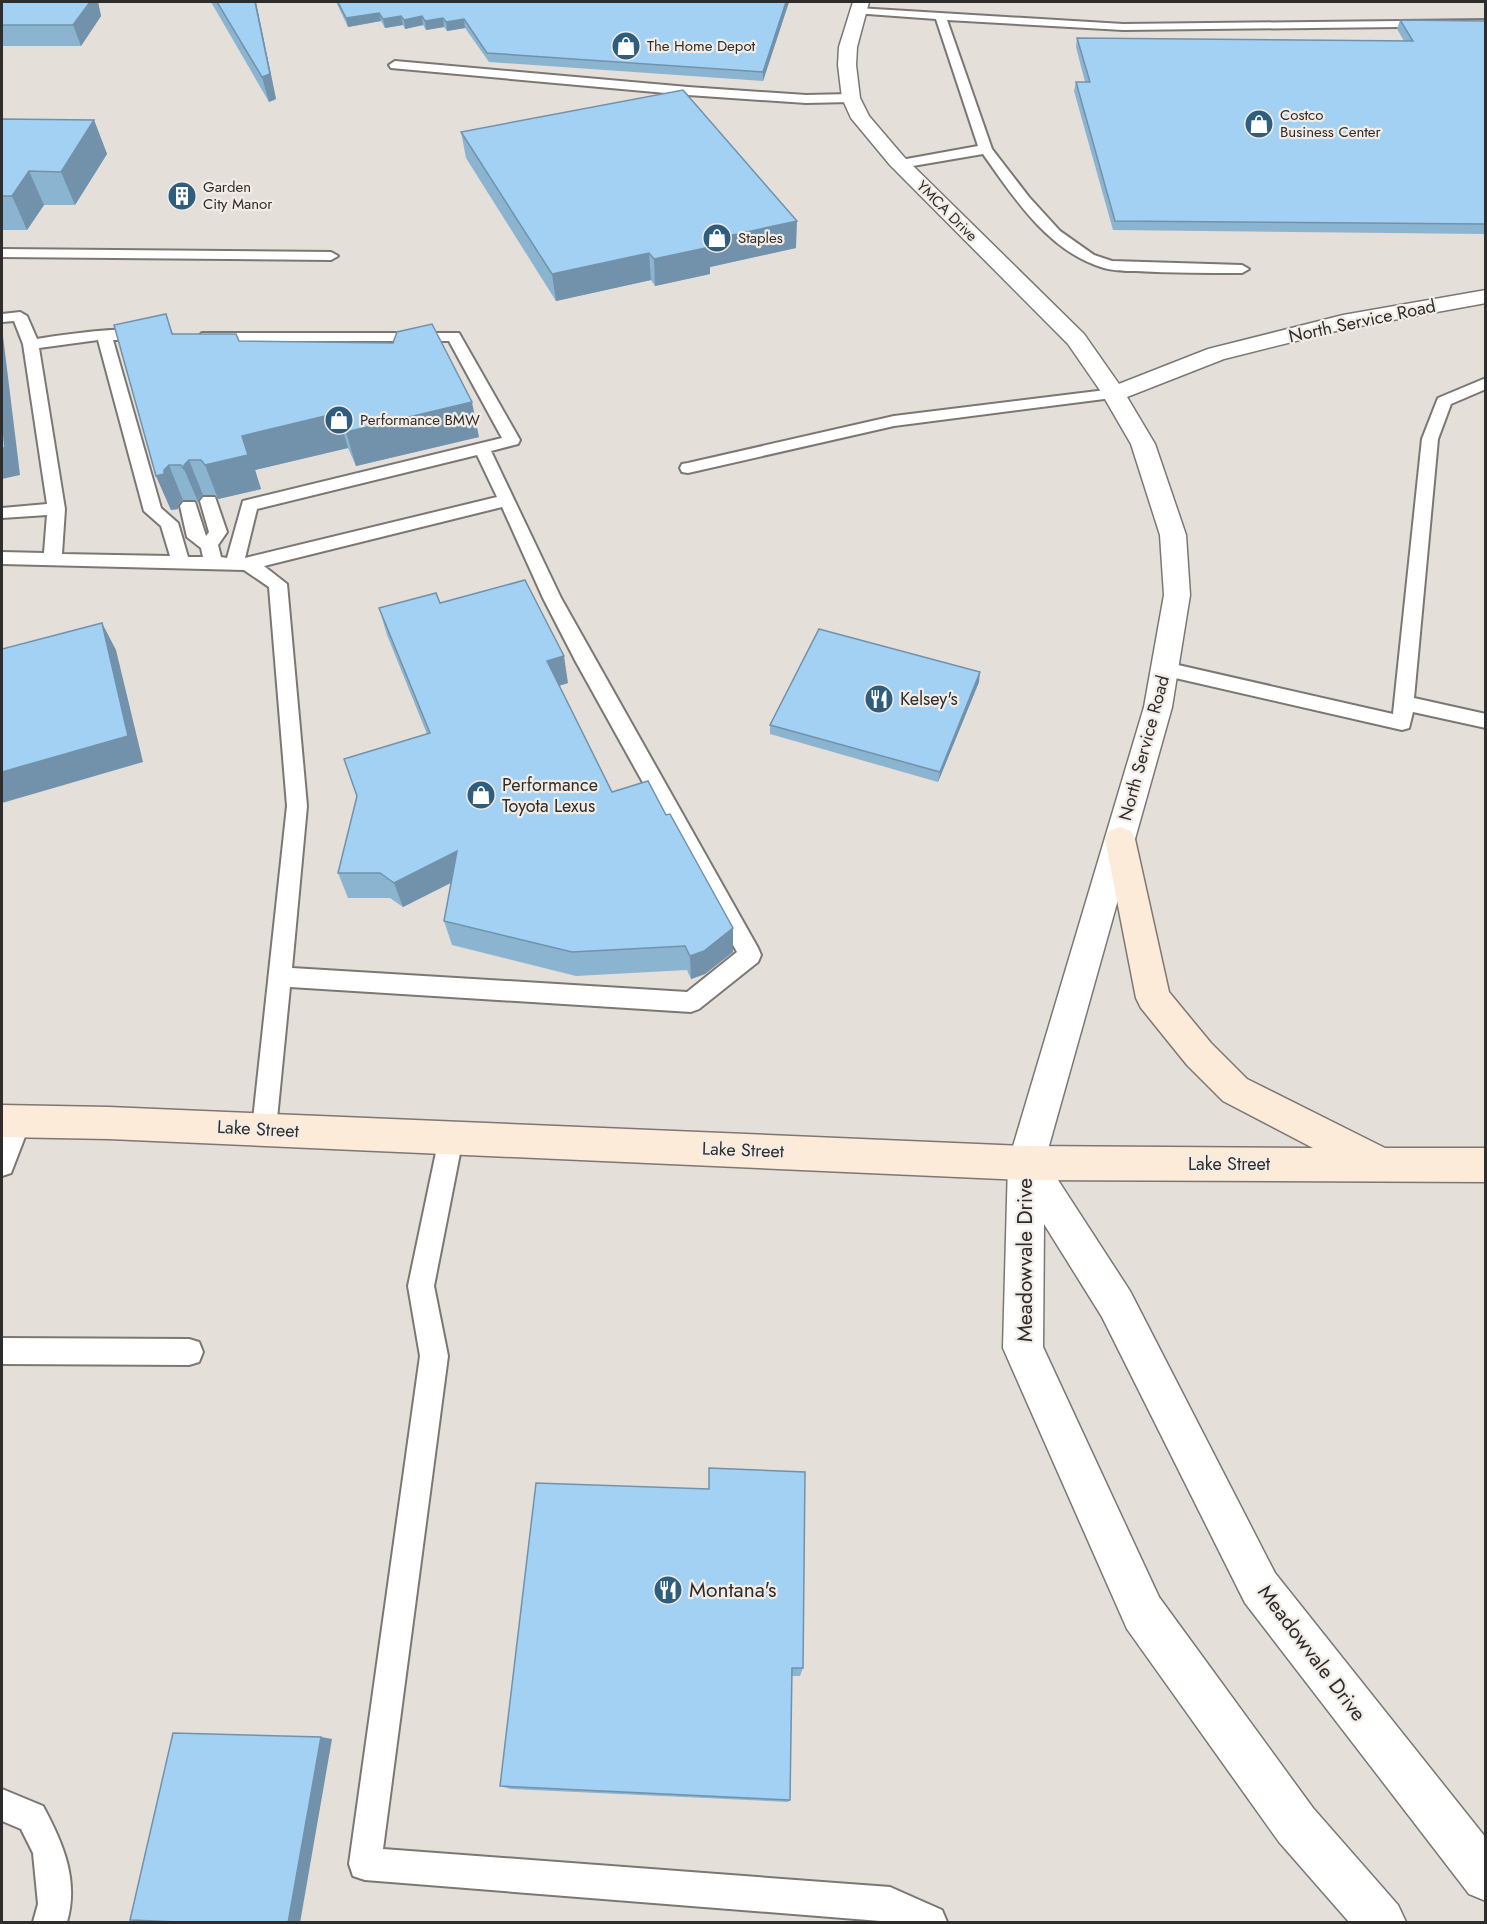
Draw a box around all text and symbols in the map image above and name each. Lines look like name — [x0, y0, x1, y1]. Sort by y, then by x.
shop icon: The Home Depot — [610, 30, 642, 62]
place label: The Home Depot — [647, 35, 756, 57]
place label: Costco Business Center — [1280, 104, 1382, 143]
shop icon: Costco Business Center — [1243, 108, 1275, 140]
place label: Garden City Manor — [203, 176, 273, 215]
street label: YMCA Drive — [912, 176, 983, 247]
building icon: Garden City Manor — [166, 180, 198, 212]
shop icon: Staples — [701, 222, 733, 254]
place label: Staples — [738, 227, 783, 249]
street label: North Service Road — [1286, 293, 1438, 349]
shop icon: Performance BMW — [323, 404, 355, 436]
place label: Performance BMW — [360, 409, 480, 431]
street label: North Service Road — [1112, 672, 1176, 824]
restaurant icon: Kelsey's — [863, 683, 895, 715]
place label: Kelsey's — [900, 686, 958, 712]
place label: Performance Toyota Lexus — [502, 772, 598, 819]
shop icon: Performance Toyota Lexus — [465, 779, 497, 811]
street label: Lake Street — [216, 1114, 300, 1144]
street label: Lake Street — [702, 1136, 785, 1164]
street label: Lake Street — [1188, 1151, 1271, 1177]
street label: Meadowvale Drive — [1010, 1178, 1040, 1342]
restaurant icon: Montana's — [652, 1574, 684, 1606]
place label: Montana's — [689, 1575, 777, 1605]
street label: Meadowvale Drive — [1251, 1579, 1373, 1728]

